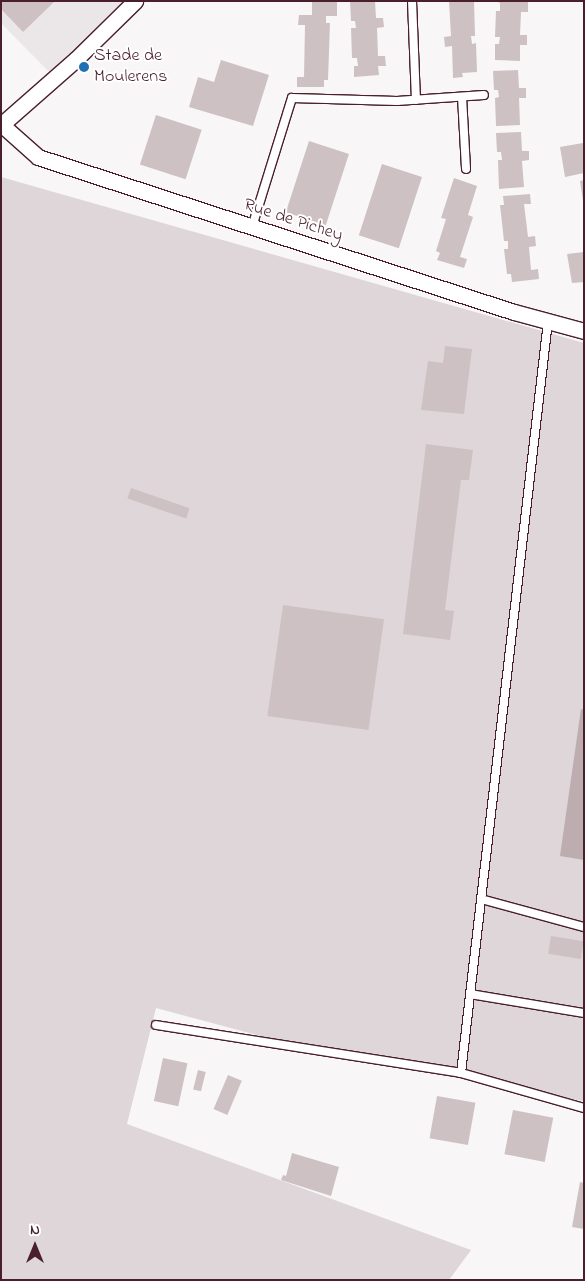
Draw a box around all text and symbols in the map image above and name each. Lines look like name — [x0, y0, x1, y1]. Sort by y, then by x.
place label: Stade de Moulerens — [94, 46, 167, 88]
marker: Stade de Moulerens — [78, 61, 90, 73]
street label: Rue de Pichey — [241, 195, 345, 247]
text: N — [30, 1220, 40, 1241]
north arrow — [10, 1221, 60, 1271]

